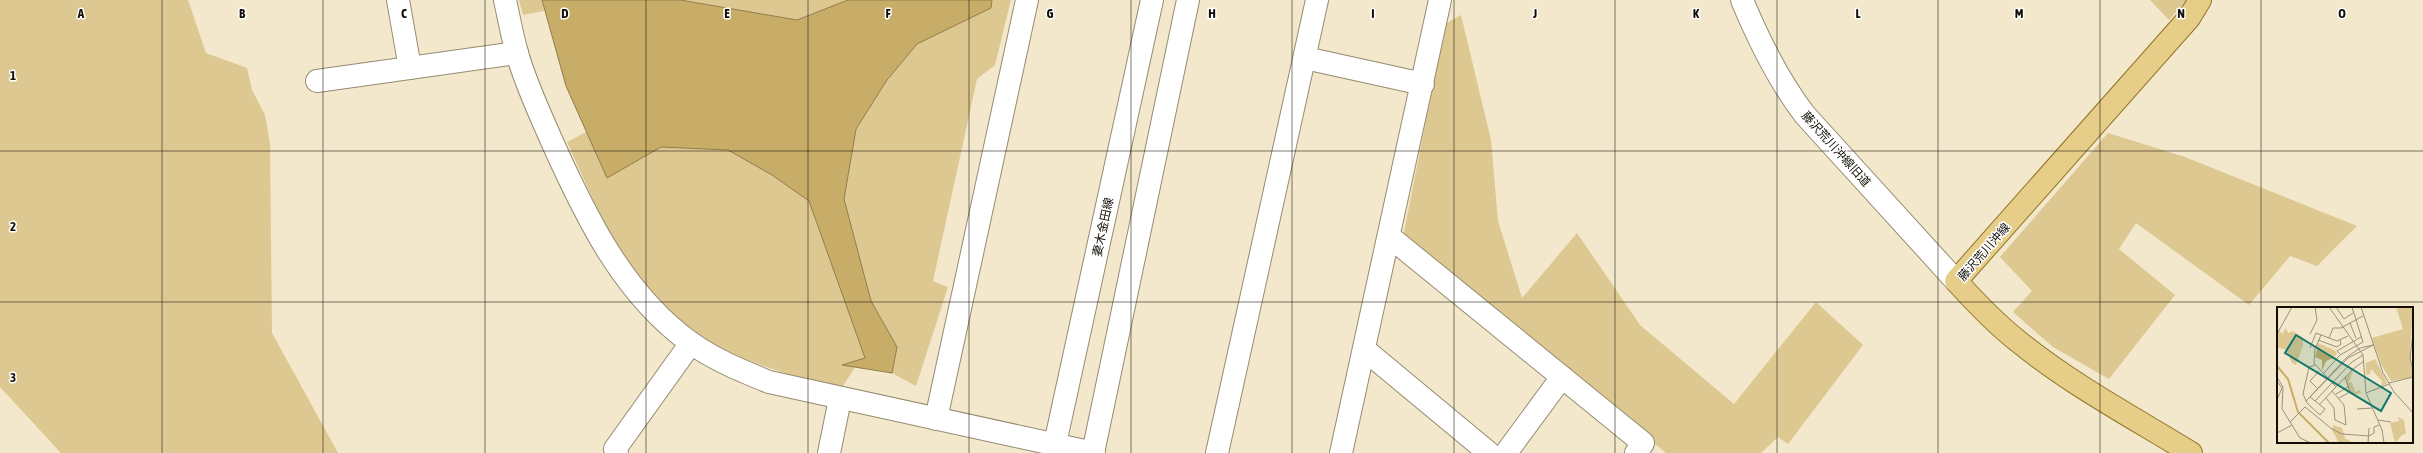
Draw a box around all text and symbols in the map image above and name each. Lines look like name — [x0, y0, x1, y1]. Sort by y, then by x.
text: A — [77, 6, 85, 21]
text: B — [239, 6, 246, 21]
text: C — [401, 6, 407, 21]
text: D — [561, 6, 569, 21]
text: E — [724, 6, 730, 21]
text: F — [885, 6, 891, 21]
text: G — [1047, 6, 1054, 21]
text: H — [1208, 6, 1216, 21]
text: I — [1371, 6, 1375, 21]
text: J — [1532, 6, 1537, 21]
text: K — [1693, 6, 1700, 21]
text: L — [1855, 6, 1861, 21]
text: M — [2015, 6, 2024, 21]
text: N — [2177, 6, 2185, 21]
text: O — [2338, 6, 2346, 21]
text: 1 — [10, 68, 16, 83]
street label: 藤沢荒川沖線旧道 — [1799, 109, 1873, 189]
street label: 妻木金田線 — [1090, 196, 1116, 258]
text: 2 — [10, 219, 16, 234]
street label: 藤沢荒川沖線 — [1955, 220, 2013, 284]
inset map — [2277, 307, 2413, 443]
text: 3 — [10, 370, 16, 385]

